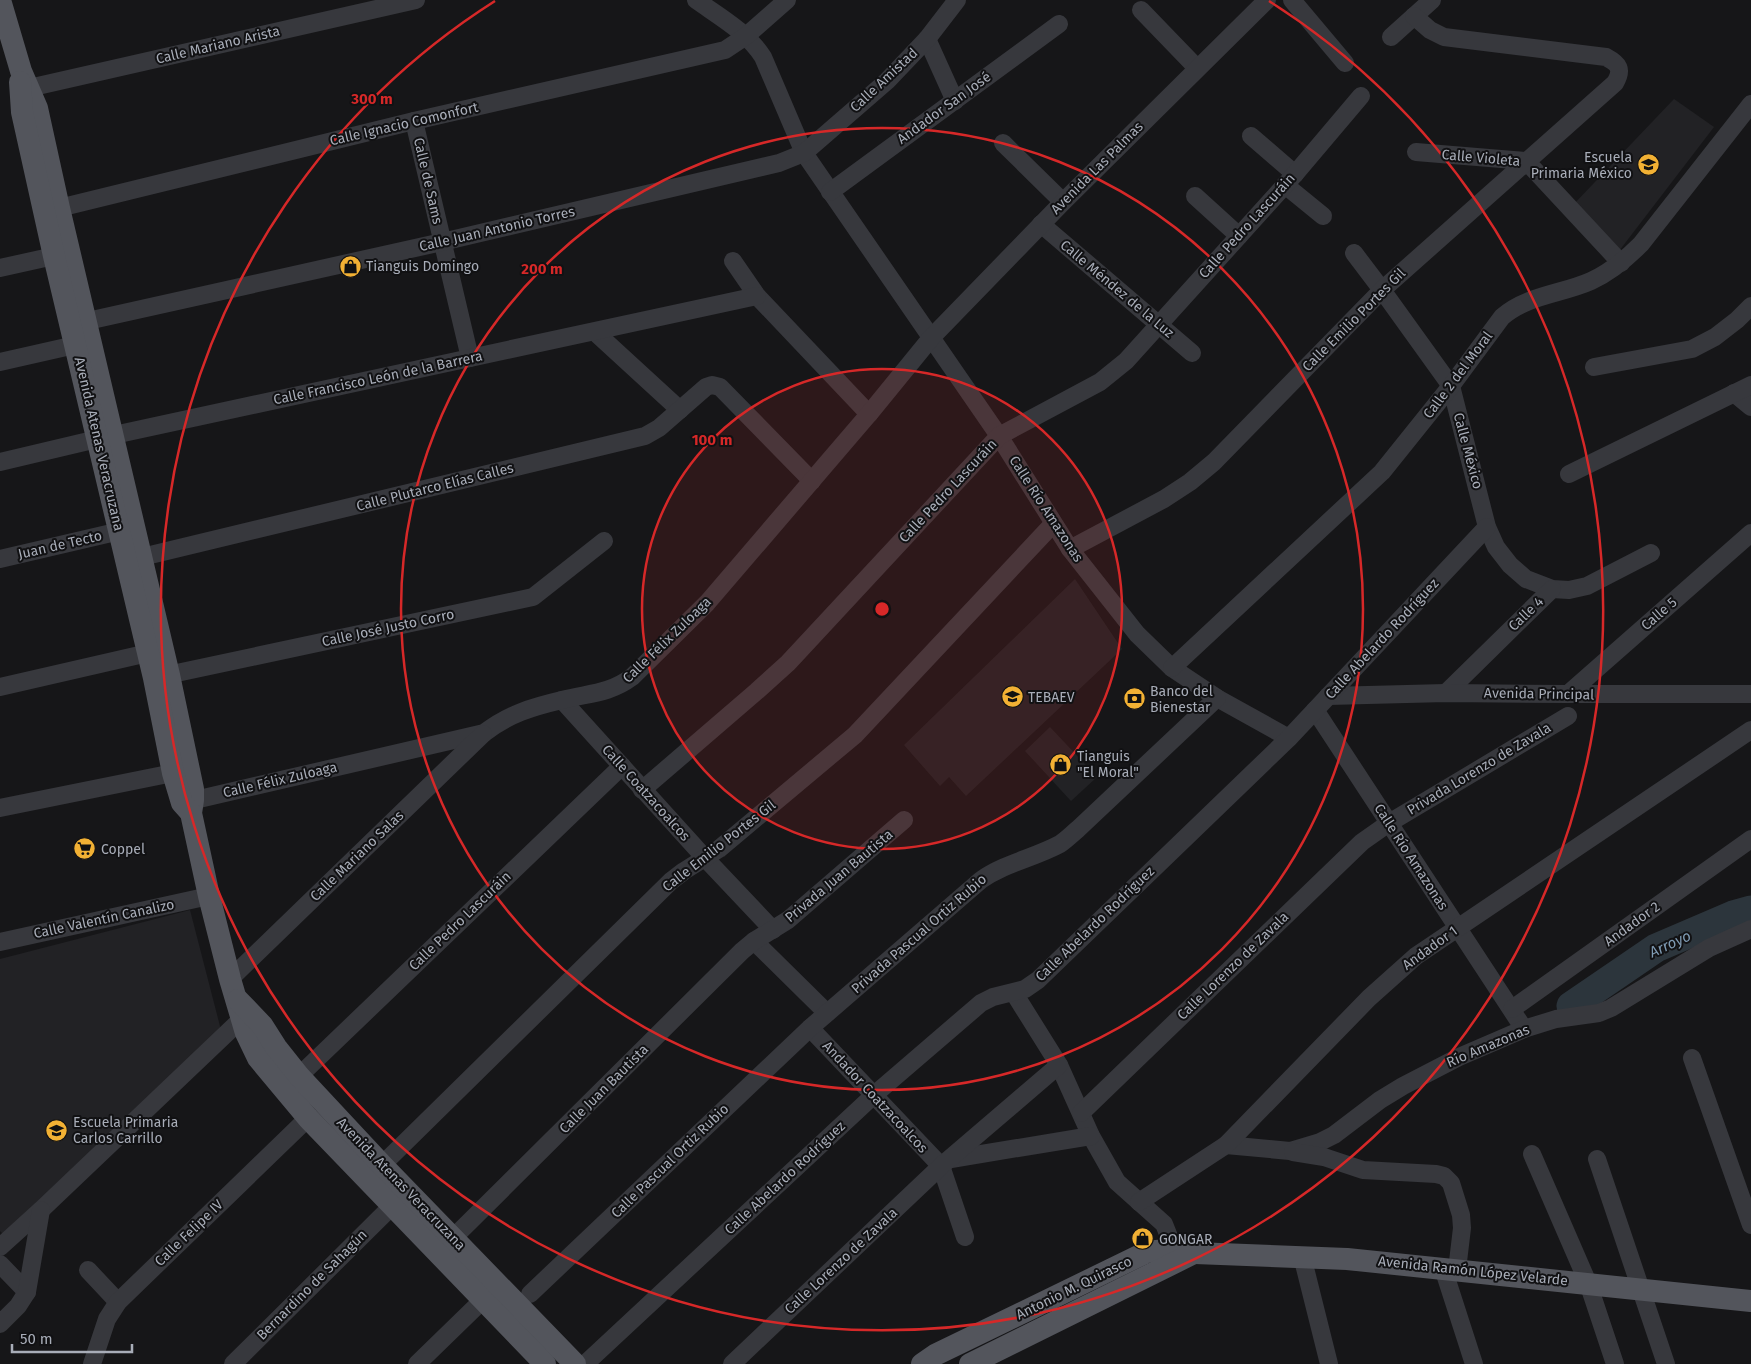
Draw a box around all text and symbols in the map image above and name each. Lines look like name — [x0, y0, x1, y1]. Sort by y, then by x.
street label: Calle Mariano Arista — [154, 22, 282, 68]
street label: Calle Amistad — [847, 44, 921, 116]
street label: Andador San José — [894, 68, 994, 148]
text: 300 m — [350, 90, 393, 108]
street label: Calle Ignacio Comonfort — [328, 98, 481, 149]
street label: Avenida Las Palmas — [1047, 118, 1147, 218]
street label: Calle de Sams — [410, 136, 446, 226]
street label: Calle Violeta — [1441, 146, 1521, 170]
place label: Escuela Primaria México — [1531, 149, 1632, 182]
school or university icon: Escuela Primaria México — [1636, 153, 1660, 177]
street label: Calle Pedro Lascuráin — [1195, 170, 1299, 282]
street label: Calle Juan Antonio Torres — [418, 203, 577, 255]
street label: Calle Méndez de la Luz — [1057, 236, 1177, 342]
shop icon: Tianguis Domingo — [338, 254, 362, 278]
place label: Tianguis Domingo — [366, 258, 479, 275]
text: 200 m — [521, 260, 563, 278]
street label: Calle Emilio Portes Gil — [1299, 265, 1409, 375]
street label: Calle 2 del Moral — [1420, 328, 1496, 422]
street label: Calle Francisco León de la Barrera — [272, 348, 484, 408]
street label: Avenida Atenas Veracruzana — [71, 355, 127, 533]
street label: Calle México — [1450, 411, 1486, 491]
text: 100 m — [692, 431, 732, 449]
street label: Calle Pedro Lascuráin — [896, 436, 1000, 546]
street label: Calle Río Amazonas — [1005, 453, 1087, 566]
street label: Calle Plutarco Elías Calles — [355, 459, 516, 515]
street label: Juan de Tecto — [16, 527, 104, 563]
street label: Calle Abelardo Rodríguez — [1322, 575, 1442, 703]
street label: Calle Félix Zuloaga — [619, 593, 715, 687]
street label: Calle 4 — [1505, 593, 1547, 635]
street label: Calle 5 — [1638, 594, 1680, 634]
centre of rings — [873, 600, 891, 618]
street label: Calle José Justo Corro — [320, 606, 456, 650]
place label: Banco del Bienestar — [1150, 683, 1213, 716]
school or university icon: TEBAEV — [1000, 685, 1024, 709]
street label: Avenida Principal — [1484, 685, 1594, 703]
bank icon: Banco del Bienestar — [1122, 687, 1146, 711]
place label: TEBAEV — [1028, 689, 1075, 706]
street label: Privada Lorenzo de Zavala — [1404, 719, 1554, 819]
street label: Calle Coatzacoalcos — [598, 741, 694, 845]
place label: Tianguis "El Moral" — [1077, 748, 1139, 781]
shop icon: Tianguis "El Moral" — [1049, 752, 1073, 776]
street label: Calle Félix Zuloaga — [221, 759, 339, 801]
street label: Calle Emilio Portes Gil — [659, 797, 779, 895]
street label: Calle Río Amazonas — [1370, 801, 1452, 914]
street label: Calle Mariano Salas — [307, 807, 408, 905]
street label: Privada Juan Bautista — [782, 826, 896, 926]
supermarket icon: Coppel — [73, 837, 97, 861]
place label: Coppel — [101, 841, 145, 858]
street label: Calle Abelardo Rodríguez — [1032, 863, 1158, 985]
street label: Calle Pedro Lascuráin — [405, 868, 515, 974]
street label: Privada Pascual Ortiz Rubio — [848, 871, 990, 997]
street label: Calle Valentín Canalizo — [32, 896, 176, 942]
street label: Andador 2 — [1601, 898, 1663, 950]
street label: Calle Lorenzo de Zavala — [1174, 908, 1292, 1024]
street label: Andador 1 — [1399, 922, 1461, 974]
water label: Arroyo — [1645, 927, 1694, 962]
street label: Río Amazonas — [1444, 1021, 1532, 1071]
street label: Andador Coatzacoalcos — [819, 1038, 932, 1157]
street label: Calle Juan Bautista — [556, 1041, 652, 1137]
street label: Calle Pascual Ortiz Rubio — [608, 1100, 732, 1222]
place label: Escuela Primaria Carlos Carrillo — [73, 1114, 178, 1147]
street label: Avenida Atenas Veracruzana — [333, 1114, 469, 1254]
school or university icon: Escuela Primaria Carlos Carrillo — [45, 1118, 69, 1142]
street label: Calle Abelardo Rodríguez — [721, 1118, 849, 1238]
street label: Calle Felipe IV — [151, 1196, 227, 1270]
street label: Calle Lorenzo de Zavala — [781, 1204, 901, 1318]
street label: Bernardino de Sahagún — [253, 1226, 371, 1344]
shop icon: GONGAR — [1131, 1227, 1155, 1251]
place label: GONGAR — [1159, 1231, 1213, 1248]
street label: Antonio M. Quirasco — [1013, 1253, 1135, 1323]
street label: Avenida Ramón López Velarde — [1377, 1253, 1569, 1289]
scale bar — [12, 1322, 132, 1354]
text: 50 m — [20, 1330, 53, 1348]

